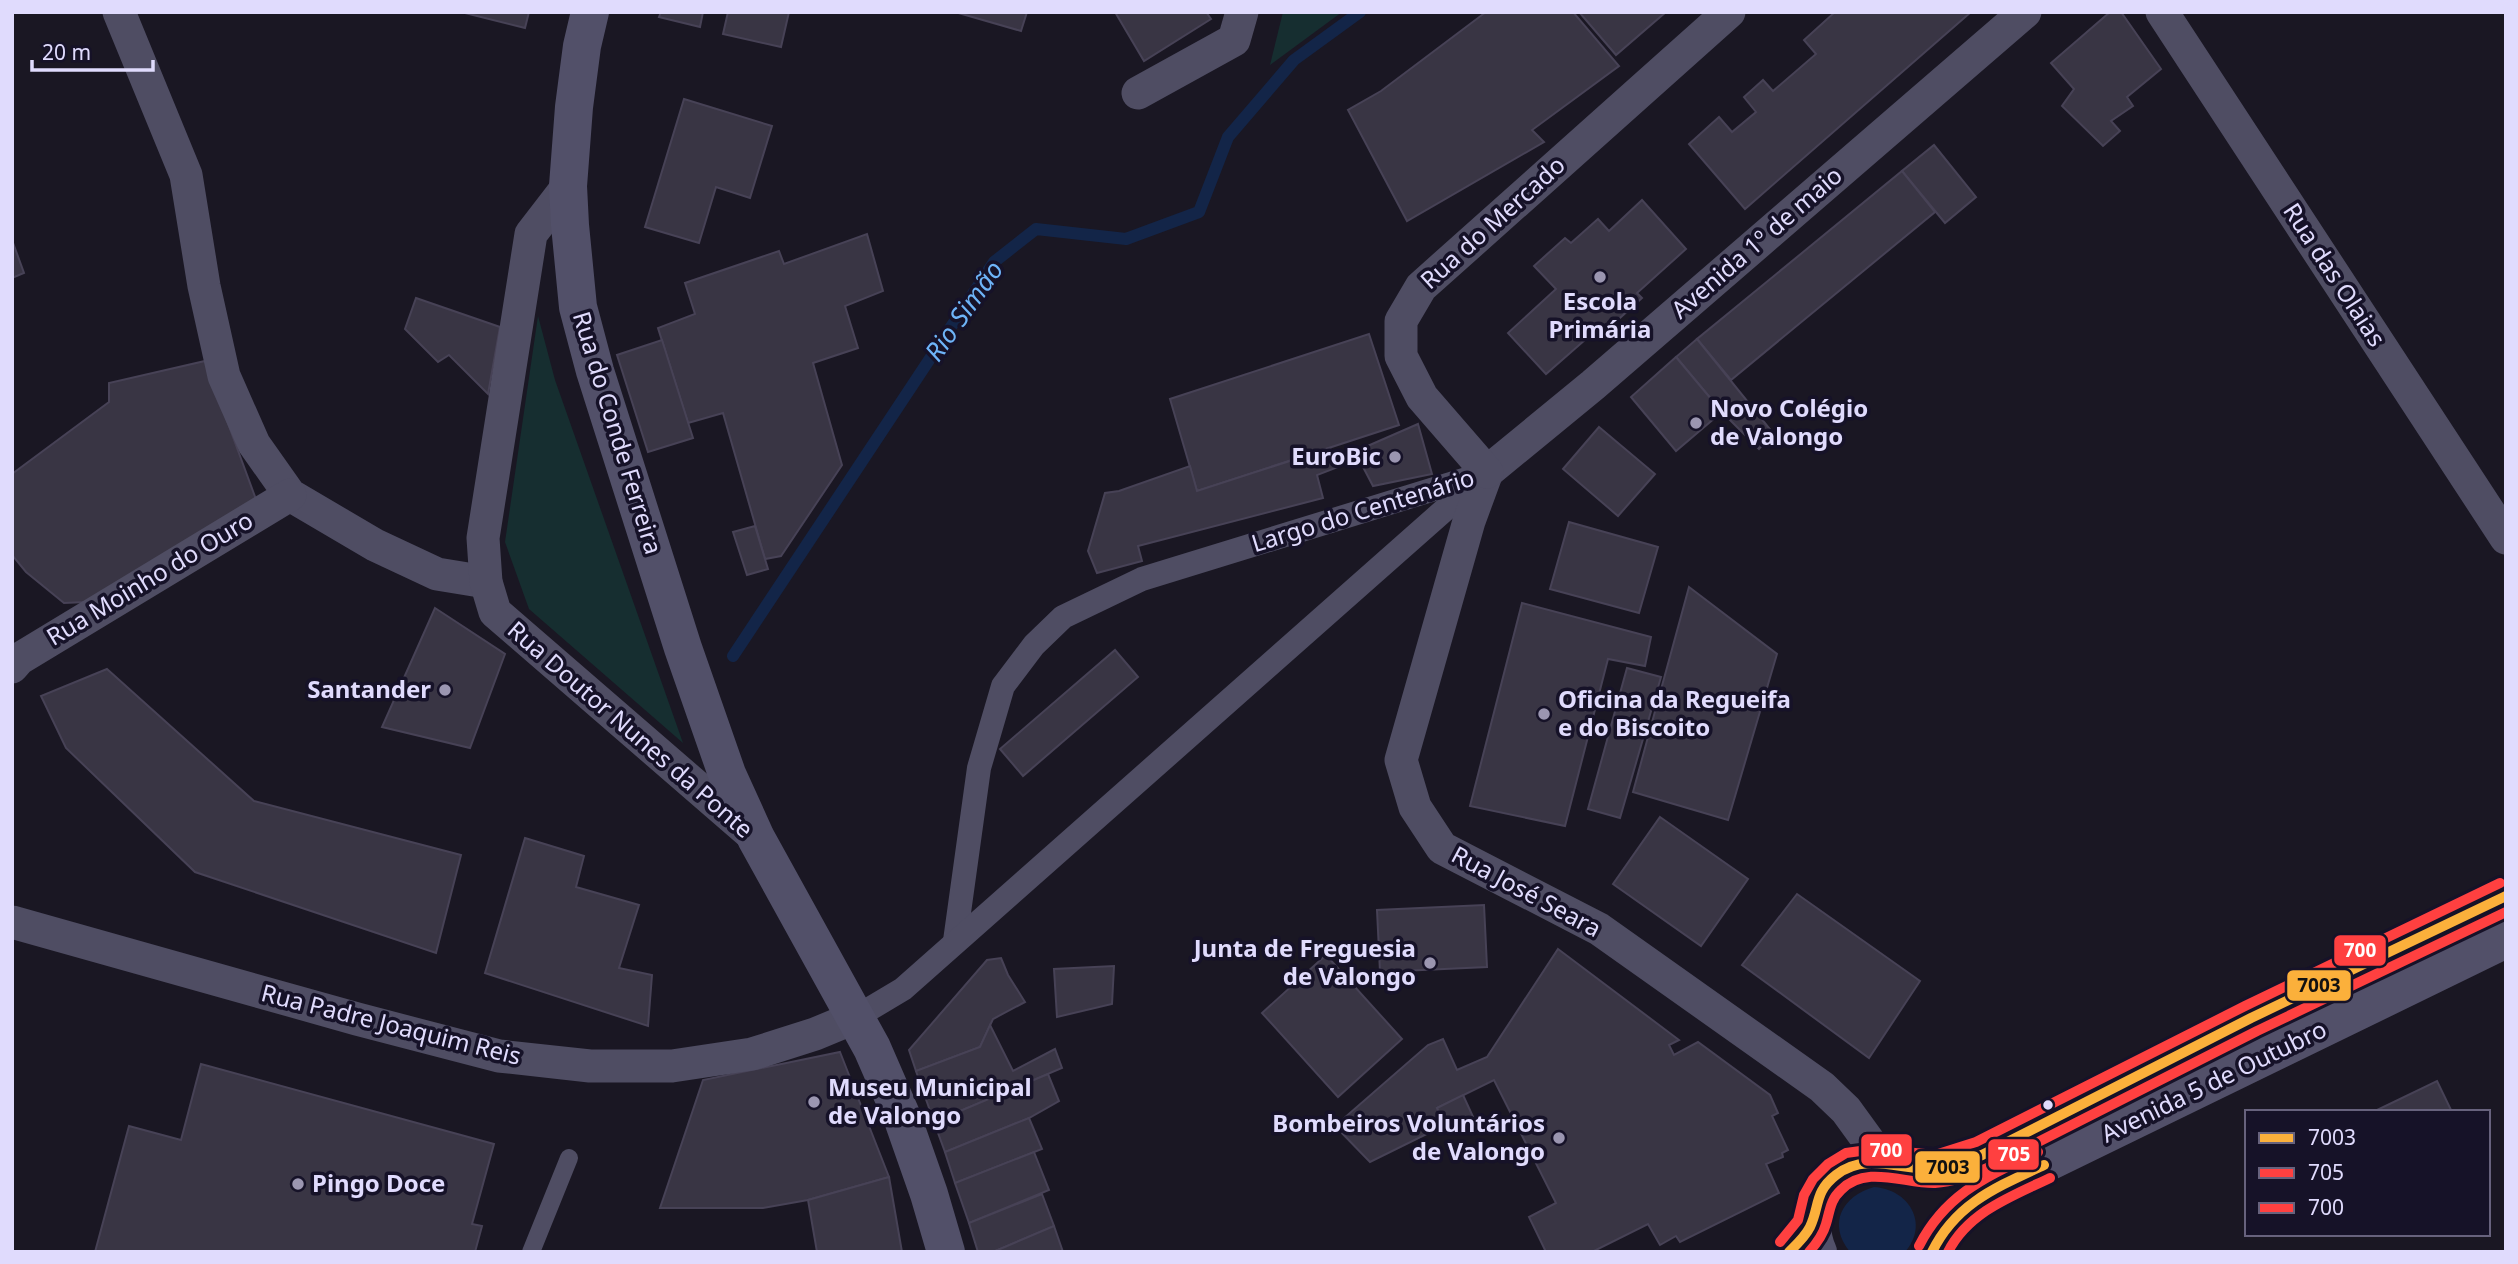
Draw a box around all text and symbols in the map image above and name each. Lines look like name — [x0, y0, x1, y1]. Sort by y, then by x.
scale bar — [32, 28, 152, 72]
text: 20 m — [42, 38, 91, 66]
street label: Rua do Mercado — [1413, 148, 1571, 296]
street label: Avenida 1º de maio — [1663, 158, 1849, 325]
street label: Rua das Olaias — [2276, 196, 2394, 352]
water label: Rio Simão — [915, 253, 1011, 368]
marker: Escola Primária — [1592, 269, 1608, 285]
place label: Escola Primária — [1549, 284, 1651, 345]
street label: Rua do Conde Ferreira — [566, 307, 671, 558]
place label: Novo Colégio de Valongo — [1710, 391, 1868, 452]
marker: Novo Colégio de Valongo — [1688, 415, 1704, 431]
place label: EuroBic — [1291, 439, 1381, 472]
marker: EuroBic — [1387, 449, 1403, 465]
street label: Largo do Centenário — [1247, 460, 1478, 559]
street label: Rua Moinho do Ouro — [40, 503, 259, 652]
street label: Rua Doutor Nunes da Ponte — [501, 613, 761, 845]
place label: Santander — [307, 672, 431, 705]
marker: Santander — [437, 682, 453, 698]
place label: Oficina da Regueifa e do Biscoito — [1558, 682, 1791, 743]
marker: Oficina da Regueifa e do Biscoito — [1536, 706, 1552, 722]
street label: Rua José Seara — [1446, 837, 1607, 944]
place label: Junta de Freguesia de Valongo — [1192, 931, 1416, 992]
line badge: 700 — [2333, 934, 2387, 967]
text: 700 — [2344, 937, 2376, 963]
marker: Junta de Freguesia de Valongo — [1422, 955, 1438, 971]
line badge: 7003 — [2286, 969, 2352, 1002]
text: 7003 — [2297, 972, 2341, 998]
street label: Rua Padre Joaquim Reis — [258, 975, 525, 1072]
street label: Avenida 5 de Outubro — [2095, 1012, 2332, 1150]
place label: Museu Municipal de Valongo — [828, 1070, 1032, 1131]
marker: Museu Municipal de Valongo — [806, 1094, 822, 1110]
unlabelled marker — [2041, 1098, 2055, 1112]
place label: Bombeiros Voluntários de Valongo — [1272, 1106, 1545, 1167]
legend — [2245, 1110, 2490, 1236]
text: 7003 — [2308, 1123, 2356, 1151]
marker: Bombeiros Voluntários de Valongo — [1551, 1130, 1567, 1146]
line badge: 700 — [1860, 1133, 1913, 1167]
text: 700 — [1870, 1137, 1902, 1163]
line badge: 705 — [1987, 1138, 2040, 1171]
text: 705 — [1998, 1141, 2030, 1167]
line badge: 7003 — [1914, 1150, 1981, 1184]
text: 7003 — [1926, 1154, 1970, 1180]
text: 705 — [2308, 1158, 2344, 1186]
place label: Pingo Doce — [312, 1166, 445, 1199]
marker: Pingo Doce — [290, 1176, 306, 1192]
text: 700 — [2308, 1193, 2344, 1221]

